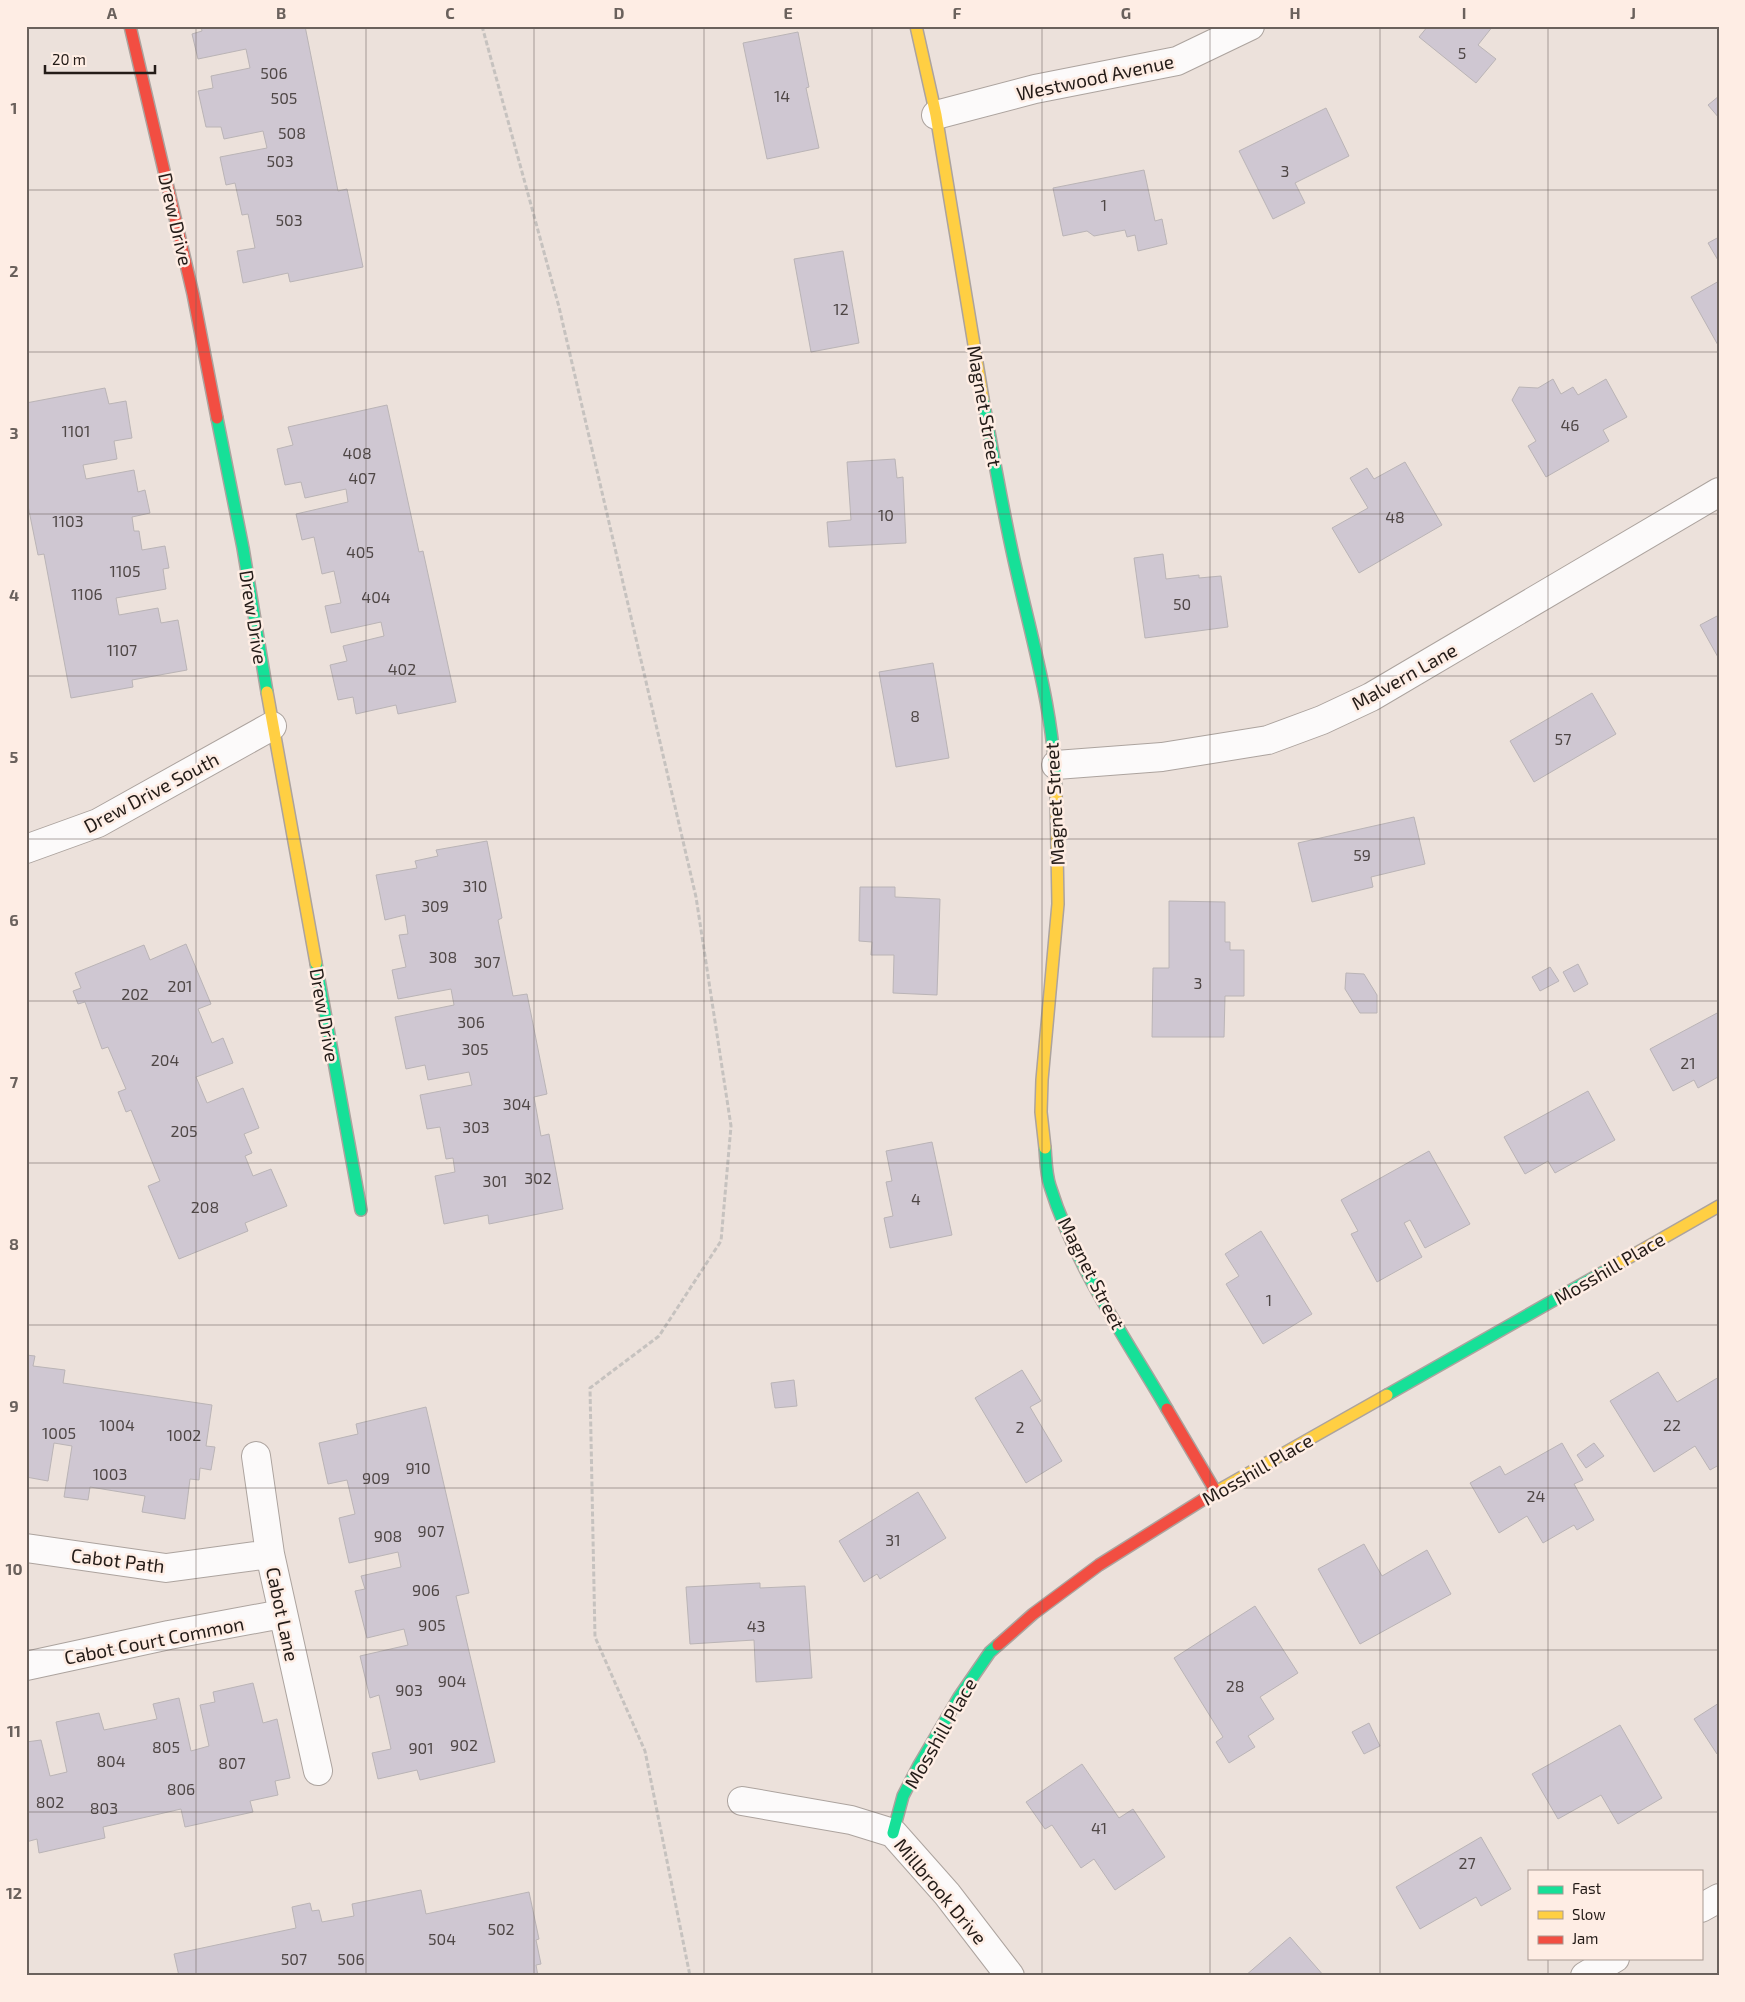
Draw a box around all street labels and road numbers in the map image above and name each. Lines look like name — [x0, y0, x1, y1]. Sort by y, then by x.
street label: Westwood Avenue — [1014, 49, 1176, 105]
street label: Drew Drive — [154, 170, 198, 268]
street label: Magnet Street — [963, 343, 1007, 469]
street label: Drew Drive — [235, 568, 273, 666]
street label: Malvern Lane — [1347, 638, 1461, 714]
street label: Magnet Street — [1039, 742, 1069, 866]
street label: Drew Drive South — [80, 747, 222, 837]
street label: Drew Drive — [305, 966, 345, 1064]
street label: Magnet Street — [1054, 1213, 1130, 1333]
street label: Mosshill Place — [1549, 1227, 1669, 1309]
street label: Mosshill Place — [1197, 1428, 1317, 1510]
street label: Cabot Path — [70, 1543, 166, 1577]
street label: Cabot Lane — [262, 1565, 304, 1663]
street label: Cabot Court Common — [62, 1611, 246, 1669]
street label: Mosshill Place — [899, 1673, 981, 1793]
street label: Millbrook Drive — [890, 1833, 992, 1949]

